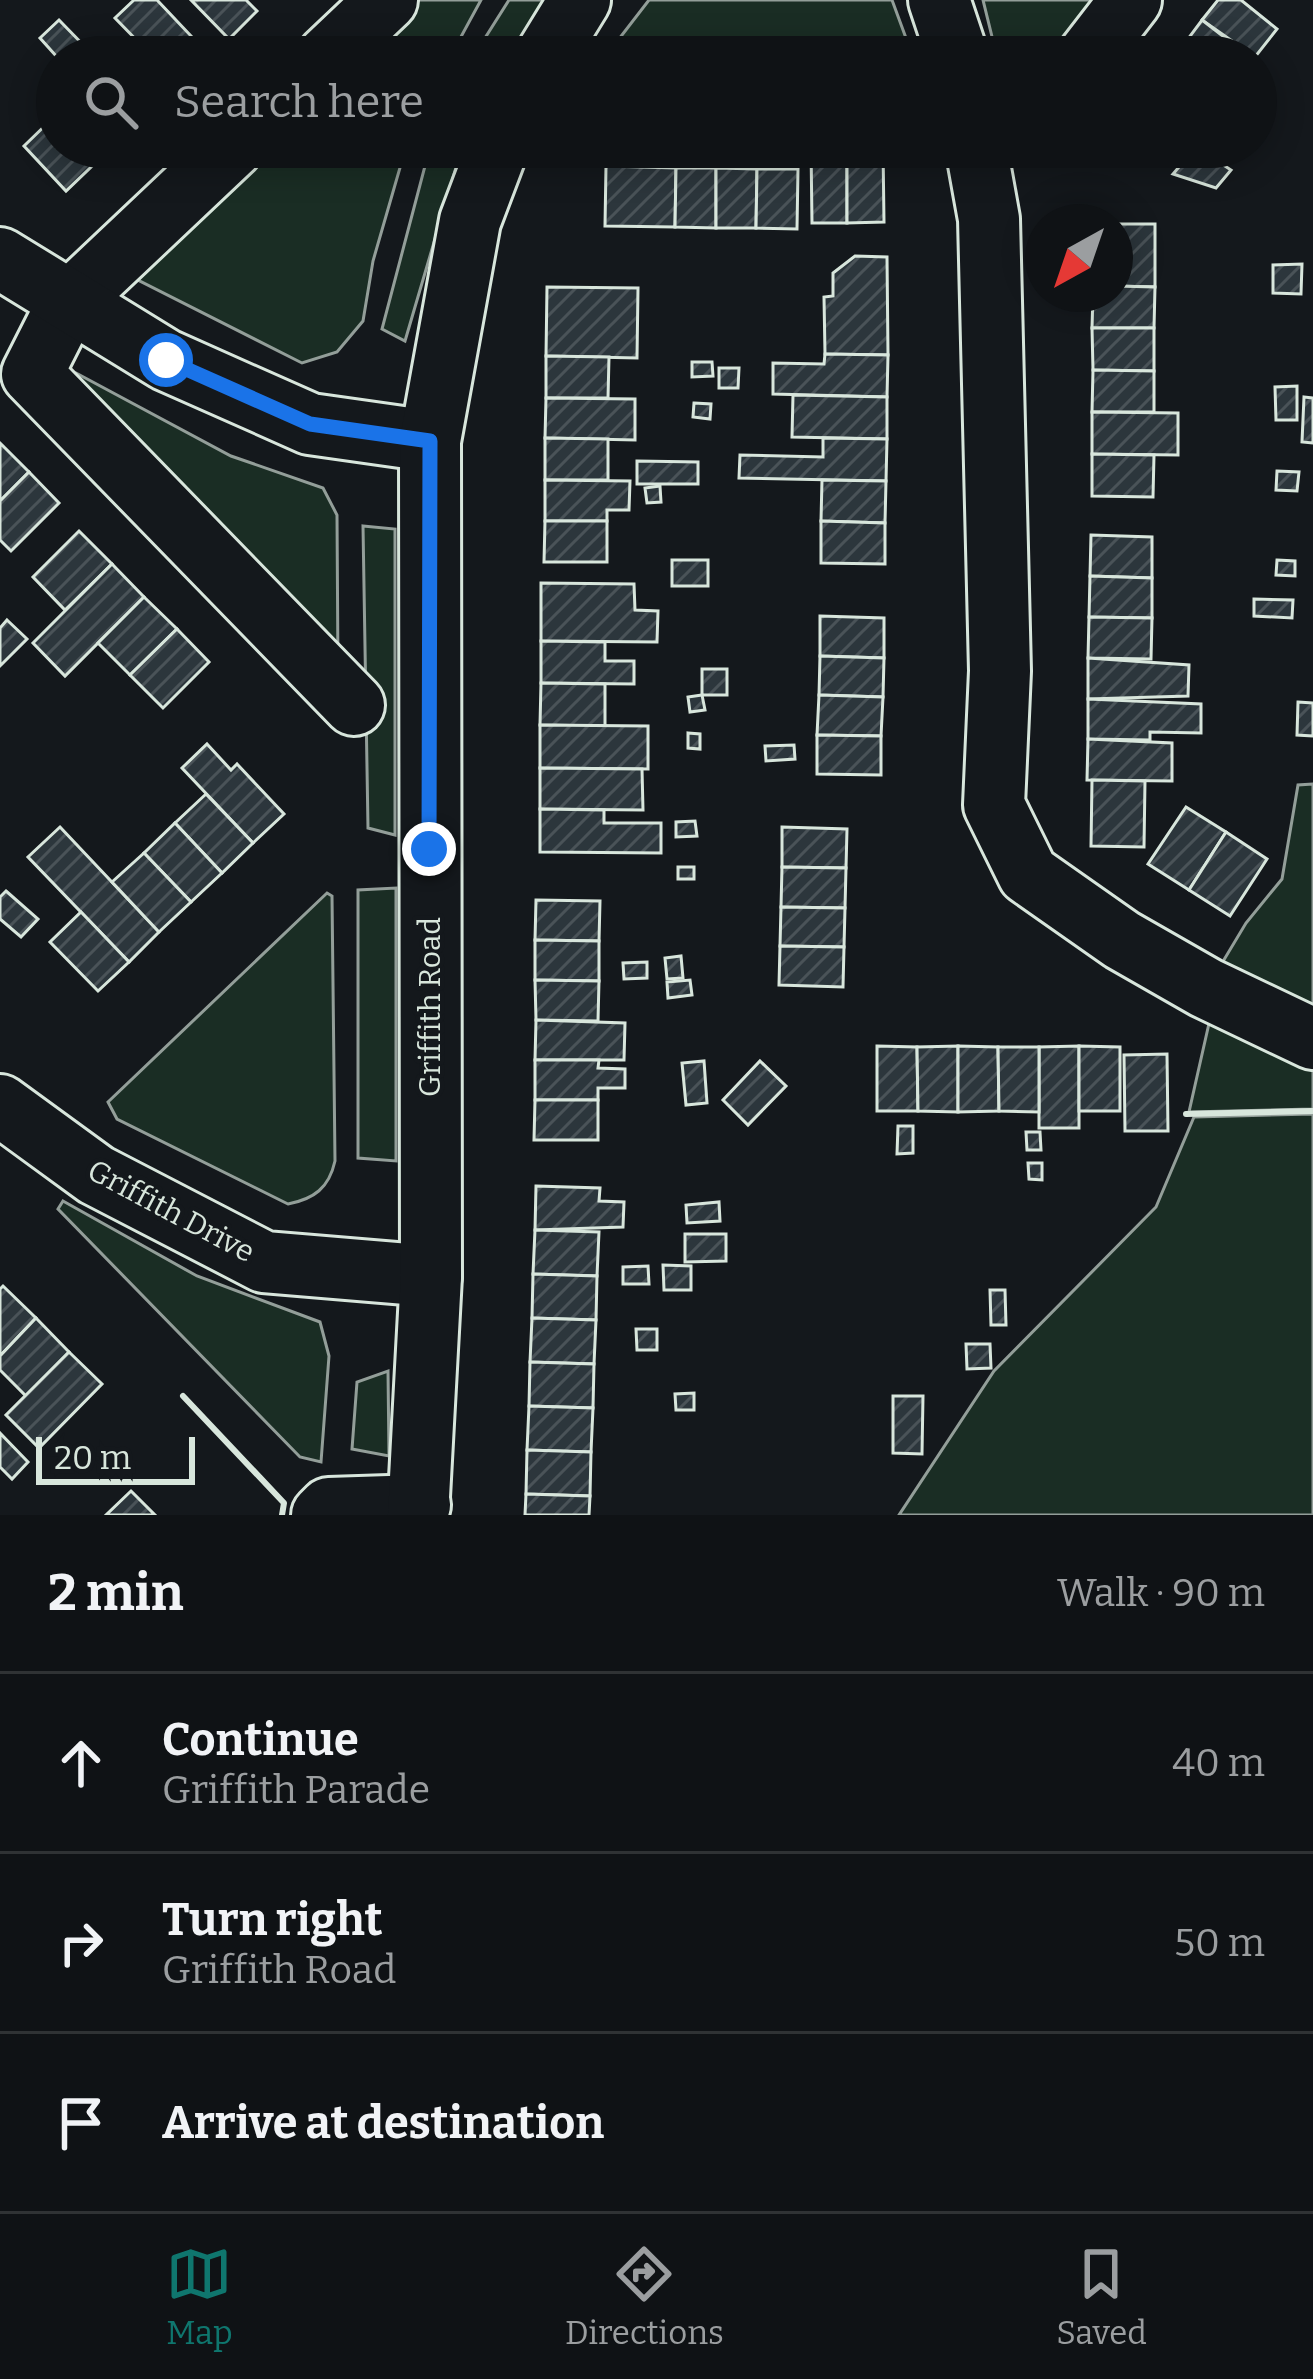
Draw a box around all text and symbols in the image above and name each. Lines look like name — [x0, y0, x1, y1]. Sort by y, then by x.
search box — [36, 36, 1277, 168]
icon: search — [78, 69, 144, 135]
text: Search here — [174, 75, 424, 129]
north arrow — [1025, 204, 1133, 312]
route start — [139, 333, 193, 387]
route end — [402, 822, 456, 876]
street label: Griffith Road — [412, 917, 448, 1097]
street label: Griffith Drive — [81, 1152, 261, 1270]
scale bar — [36, 1431, 195, 1484]
text: 20 m — [54, 1438, 131, 1478]
text: 2 min — [48, 1562, 184, 1624]
text: Walk · 90 m — [1057, 1570, 1265, 1616]
text: Continue — [162, 1713, 359, 1767]
icon: ahead — [48, 1730, 114, 1796]
text: 40 m — [1172, 1740, 1265, 1786]
text: Griffith Parade — [162, 1767, 430, 1813]
text: Turn right — [162, 1893, 382, 1947]
icon: right — [48, 1910, 114, 1976]
text: 50 m — [1174, 1920, 1265, 1966]
text: Griffith Road — [162, 1947, 396, 1993]
icon: arrive — [48, 2090, 114, 2156]
text: Arrive at destination — [162, 2096, 604, 2150]
tab: Map — [166, 2241, 233, 2353]
tab: Directions — [565, 2241, 724, 2353]
tab: Saved — [1056, 2241, 1147, 2353]

